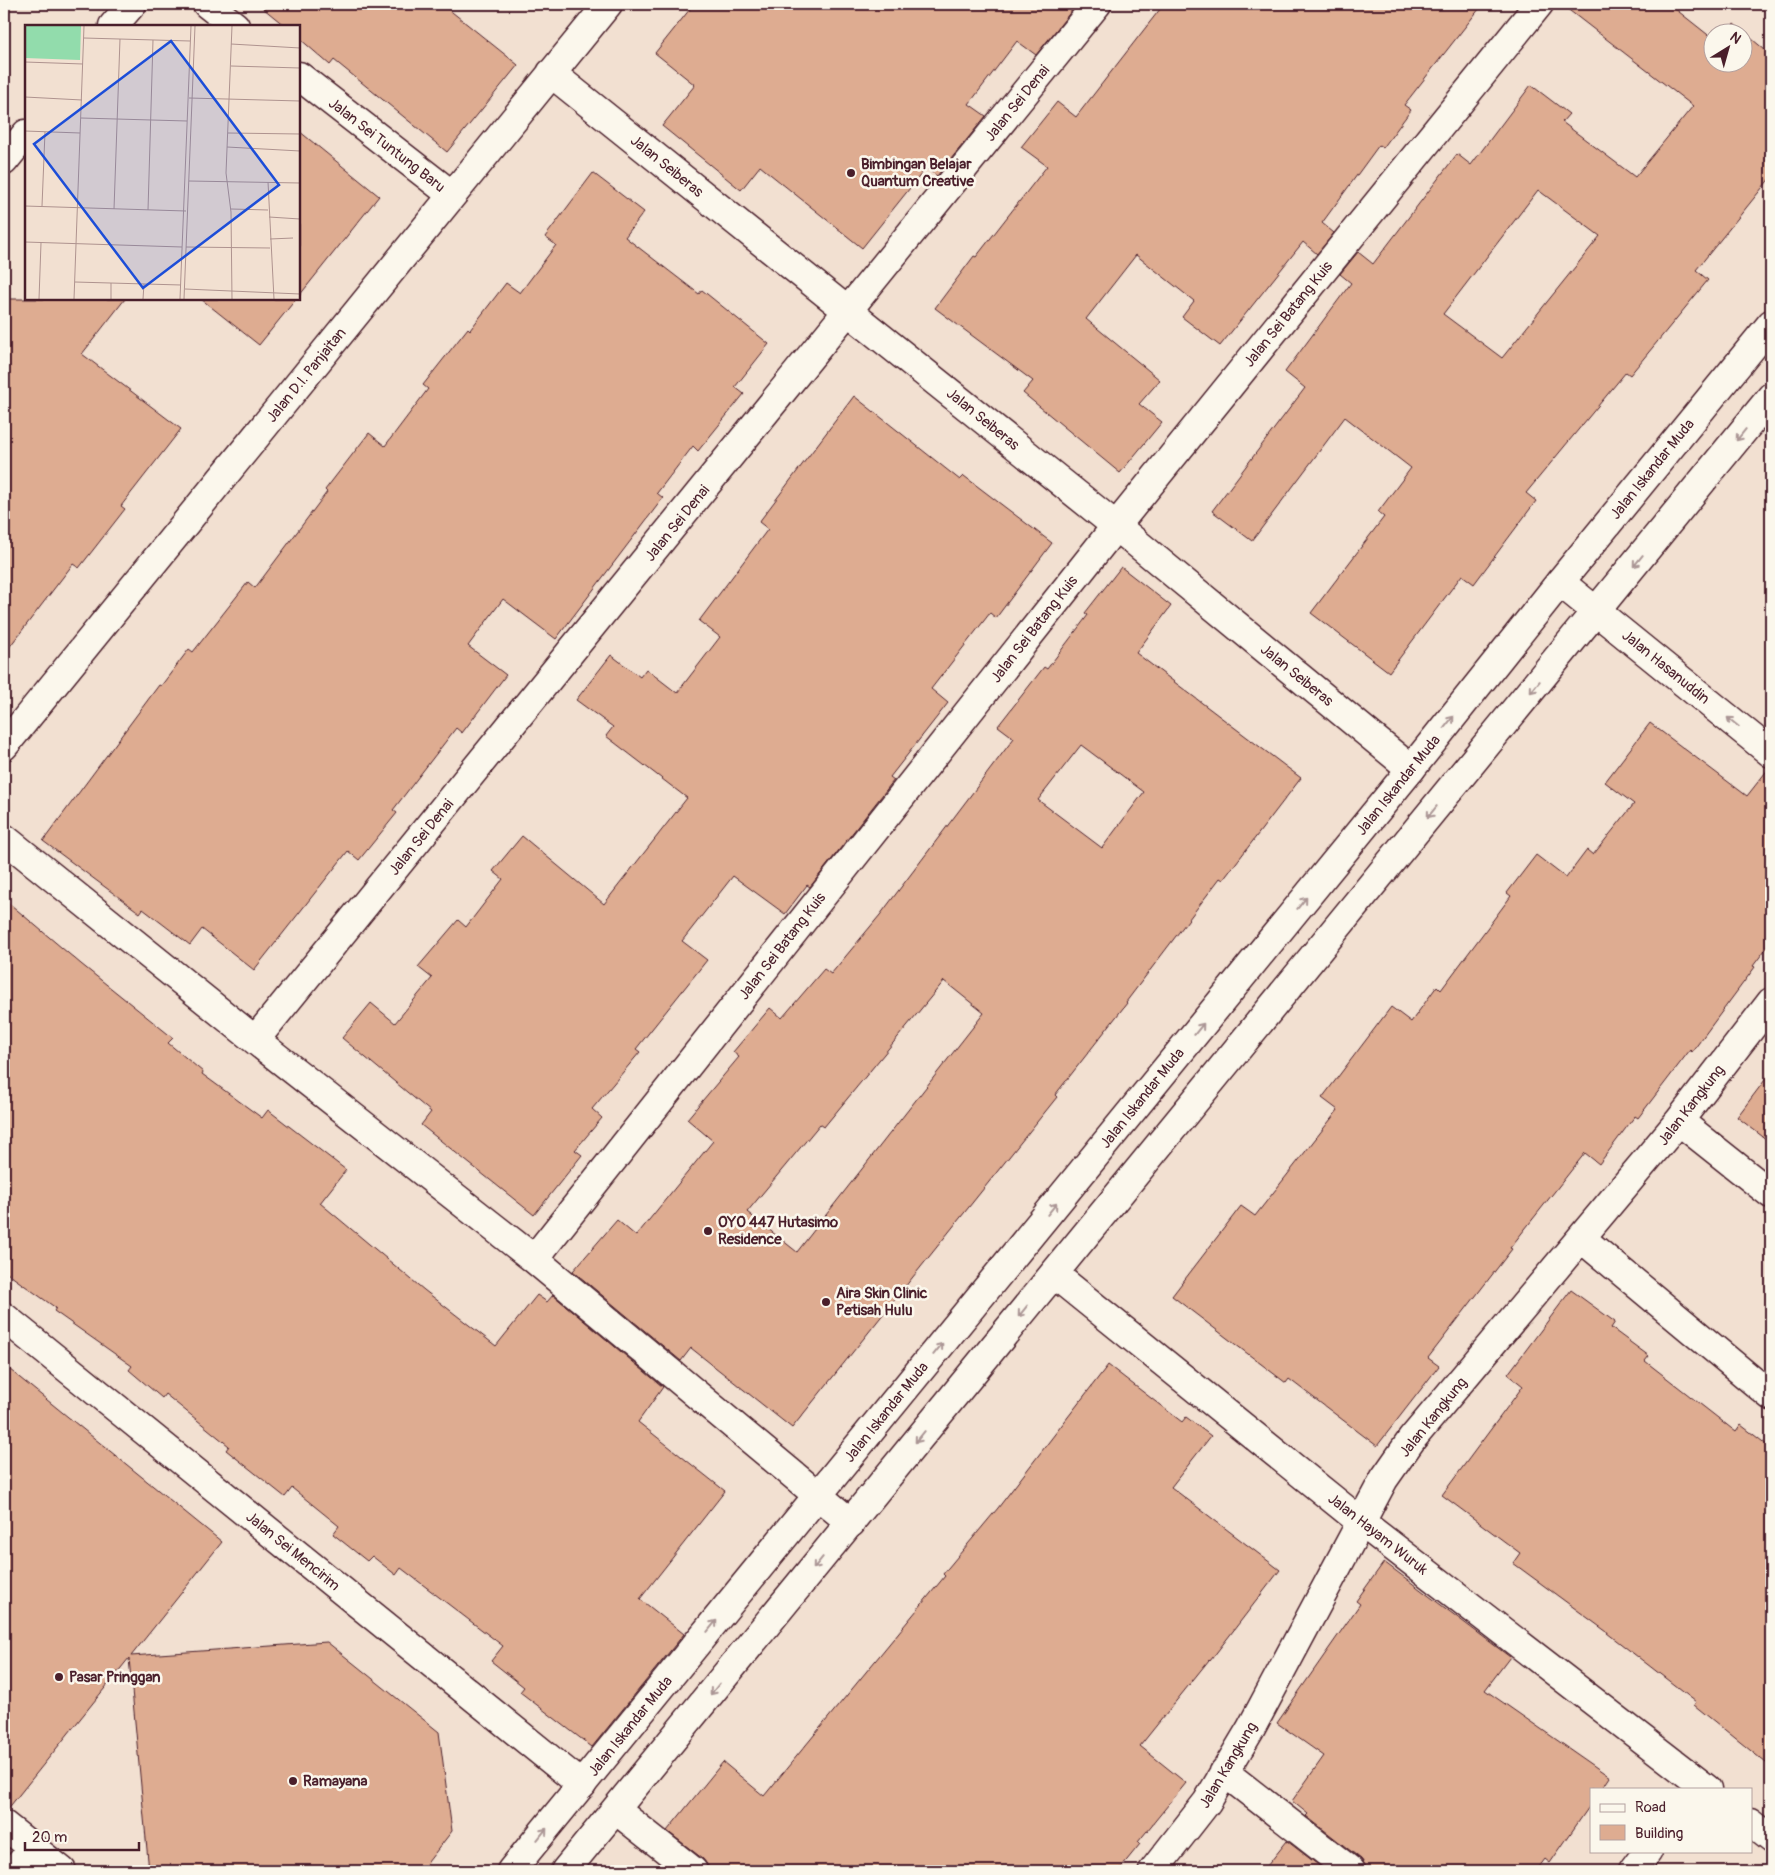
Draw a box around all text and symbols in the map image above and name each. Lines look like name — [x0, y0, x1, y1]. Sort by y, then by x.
north arrow — [1702, 22, 1752, 72]
inset map — [25, 25, 300, 300]
text: N — [1727, 28, 1744, 48]
street label: Jalan Sei Denai — [981, 61, 1054, 145]
street label: Jalan Sei Tuntung Baru — [324, 94, 449, 197]
street label: Jalan Seiberas — [626, 131, 707, 202]
place label: Bimbingan Belajar Quantum Creative — [861, 155, 974, 191]
marker: Bimbingan Belajar Quantum Creative — [845, 167, 857, 179]
street label: Jalan Sei Batang Kuis — [1240, 257, 1337, 371]
street label: Jalan D.I. Panjaitan — [262, 324, 350, 426]
street label: Jalan Seiberas — [942, 384, 1023, 455]
street label: Jalan Iskandar Muda — [1606, 415, 1699, 523]
one-way arrow — [1735, 428, 1746, 441]
street label: Jalan Sei Denai — [641, 481, 714, 565]
one-way arrow — [1633, 554, 1644, 567]
street label: Jalan Sei Batang Kuis — [987, 572, 1082, 687]
street label: Jalan Hasanuddin — [1618, 626, 1713, 709]
street label: Jalan Seiberas — [1256, 640, 1337, 711]
one-way arrow — [1530, 680, 1541, 693]
one-way arrow — [1443, 716, 1454, 729]
one-way arrow — [1727, 716, 1740, 727]
street label: Jalan Iskandar Muda — [1352, 731, 1445, 839]
street label: Jalan Sei Denai — [385, 795, 458, 879]
one-way arrow — [1427, 806, 1438, 819]
street label: Jalan Sei Batang Kuis — [735, 889, 830, 1004]
one-way arrow — [1296, 897, 1307, 910]
one-way arrow — [1194, 1023, 1205, 1036]
street label: Jalan Iskandar Muda — [1096, 1044, 1189, 1152]
street label: Jalan Kangkung — [1654, 1061, 1729, 1150]
one-way arrow — [1047, 1203, 1058, 1216]
place label: OYO 447 Hutasimo Residence — [718, 1213, 838, 1249]
marker: OYO 447 Hutasimo Residence — [702, 1225, 714, 1237]
place label: Aira Skin Clinic Petisah Hulu — [836, 1284, 928, 1320]
marker: Aira Skin Clinic Petisah Hulu — [820, 1296, 832, 1308]
one-way arrow — [1018, 1305, 1029, 1318]
one-way arrow — [932, 1343, 943, 1356]
street label: Jalan Iskandar Muda — [840, 1358, 933, 1466]
street label: Jalan Kangkung — [1395, 1373, 1471, 1461]
one-way arrow — [915, 1430, 926, 1443]
street label: Jalan Hayam Wuruk — [1324, 1489, 1432, 1580]
street label: Jalan Sei Mencirim — [242, 1508, 344, 1595]
one-way arrow — [812, 1556, 823, 1569]
one-way arrow — [706, 1620, 717, 1633]
place label: Pasar Pringgan — [69, 1668, 161, 1687]
marker: Pasar Pringgan — [53, 1671, 65, 1683]
street label: Jalan Iskandar Muda — [584, 1672, 677, 1780]
one-way arrow — [709, 1682, 720, 1695]
street label: Jalan Kangkung — [1195, 1719, 1262, 1812]
place label: Ramayana — [303, 1772, 367, 1791]
marker: Ramayana — [287, 1775, 299, 1787]
legend — [1590, 1788, 1752, 1852]
text: Road — [1635, 1798, 1666, 1817]
scale bar — [25, 1820, 139, 1852]
text: Building — [1635, 1824, 1683, 1843]
one-way arrow — [537, 1827, 548, 1840]
text: 20 m — [32, 1828, 67, 1847]

